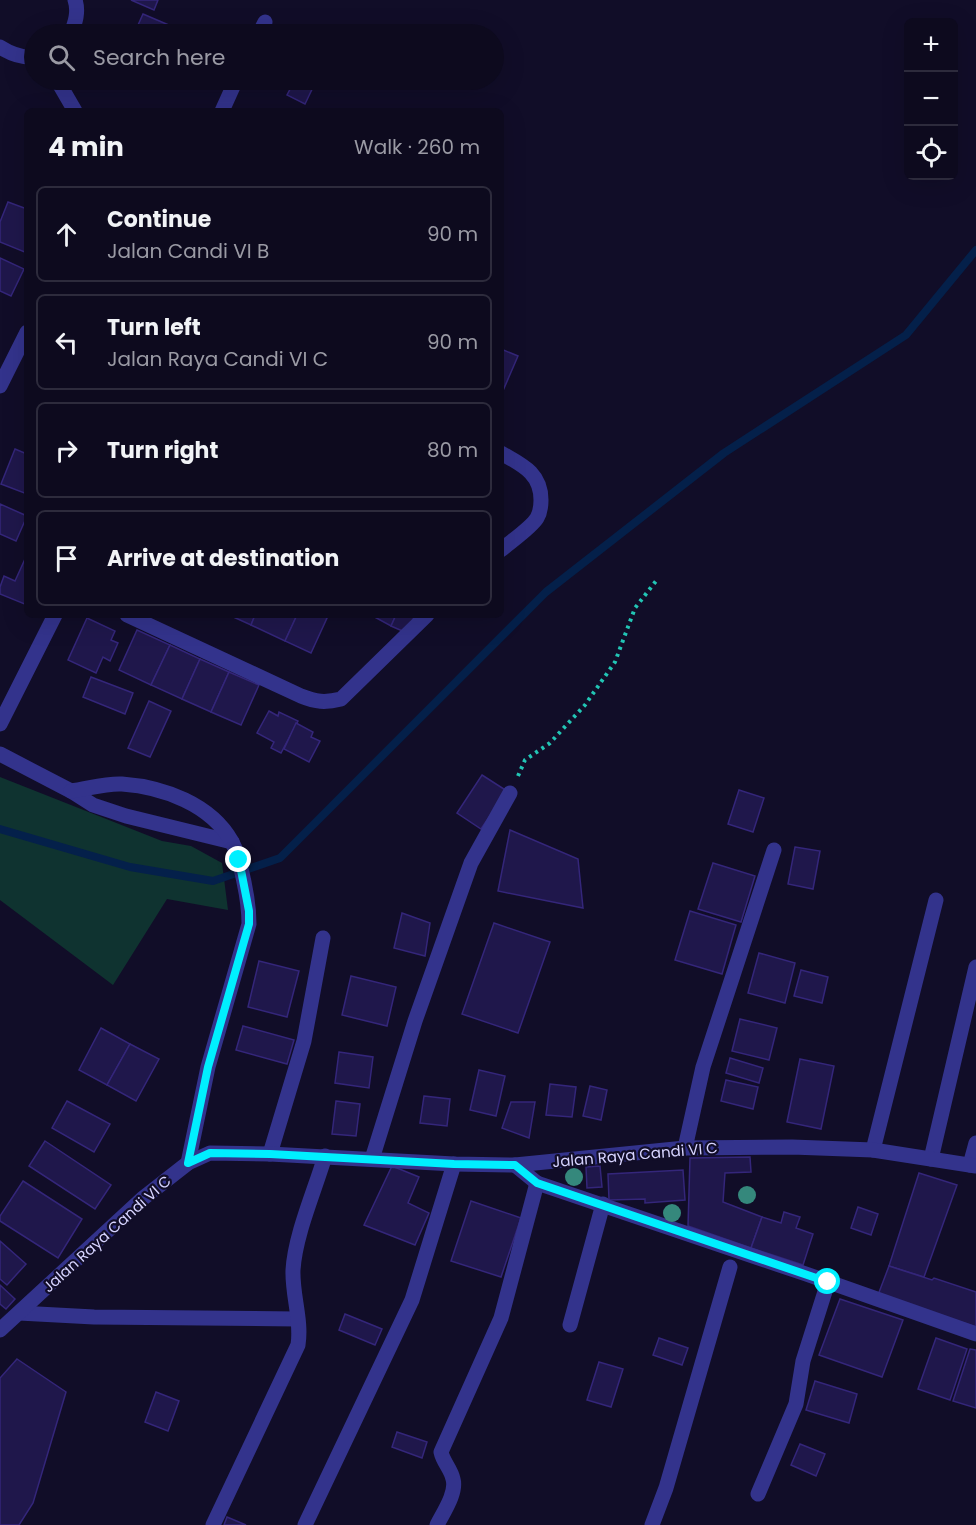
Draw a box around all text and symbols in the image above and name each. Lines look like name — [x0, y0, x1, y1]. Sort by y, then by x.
map controls — [904, 18, 958, 180]
button: + — [904, 18, 958, 72]
search box — [24, 24, 504, 90]
icon: search — [45, 41, 78, 74]
text: Search here — [93, 42, 226, 73]
button: − — [904, 72, 958, 126]
button: locate — [904, 126, 958, 180]
text: 4 min — [48, 129, 124, 165]
text: Walk · 260 m — [354, 133, 480, 161]
text: Continue — [107, 204, 211, 235]
icon: ahead — [50, 218, 83, 251]
text: 90 m — [427, 220, 478, 248]
text: Jalan Candi VI B — [107, 237, 269, 265]
text: Turn left — [107, 312, 201, 343]
icon: left — [50, 326, 83, 359]
text: 90 m — [427, 328, 478, 356]
text: Jalan Raya Candi VI C — [107, 345, 328, 373]
icon: right — [50, 434, 83, 467]
text: Turn right — [107, 435, 218, 466]
text: 80 m — [427, 436, 478, 464]
icon: arrive — [50, 542, 83, 575]
text: Arrive at destination — [107, 543, 339, 574]
route end — [225, 846, 251, 872]
street label: Jalan Raya Candi VI C — [551, 1137, 719, 1172]
street label: Jalan Raya Candi VI C — [38, 1170, 175, 1297]
route start — [814, 1268, 840, 1294]

